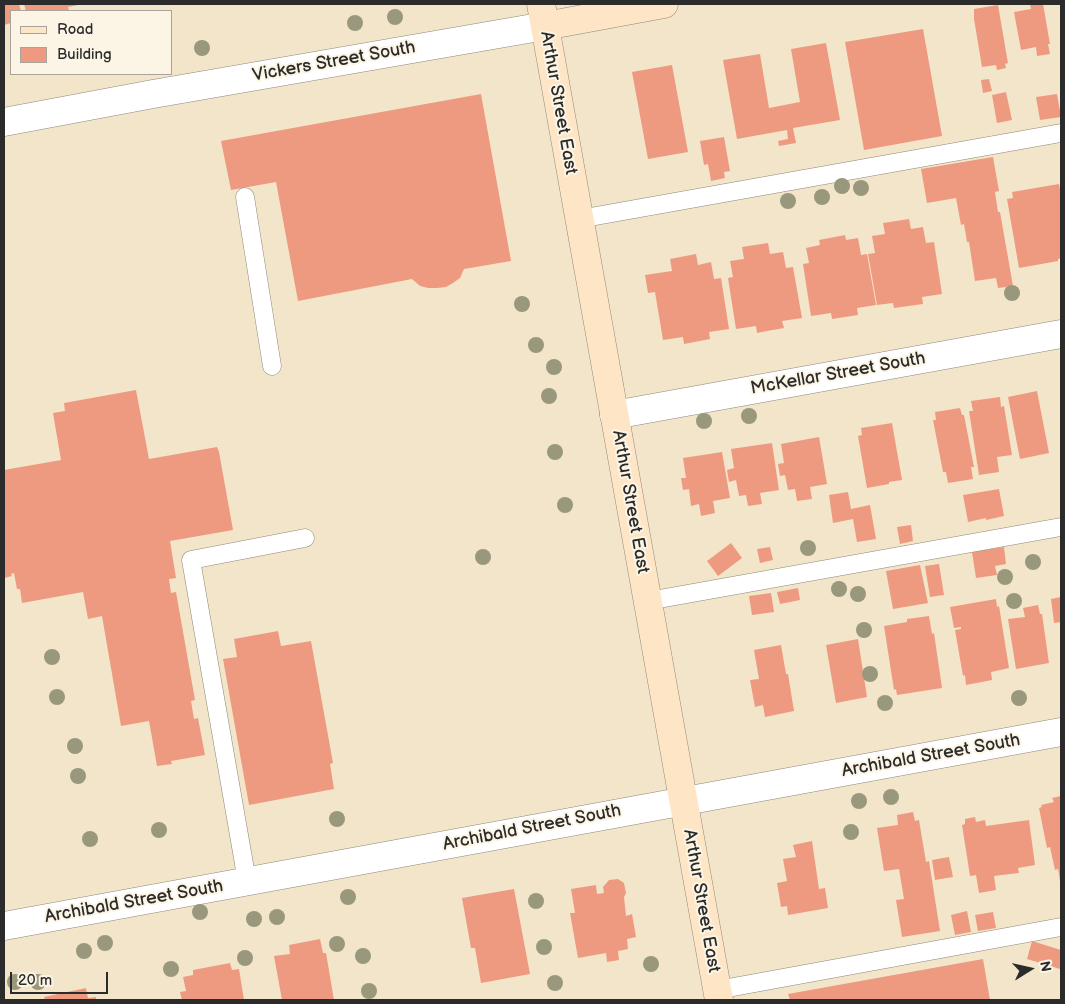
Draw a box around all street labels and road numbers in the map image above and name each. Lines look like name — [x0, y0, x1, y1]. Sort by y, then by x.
street label: Arthur Street East — [535, 30, 581, 176]
street label: Vickers Street South — [251, 37, 417, 87]
street label: McKellar Street South — [749, 348, 927, 400]
street label: Arthur Street East — [607, 429, 653, 575]
street label: Archibald Street South — [840, 730, 1022, 782]
street label: Archibald Street South — [441, 800, 623, 856]
street label: Arthur Street East — [678, 828, 724, 974]
street label: Archibald Street South — [43, 876, 225, 928]

